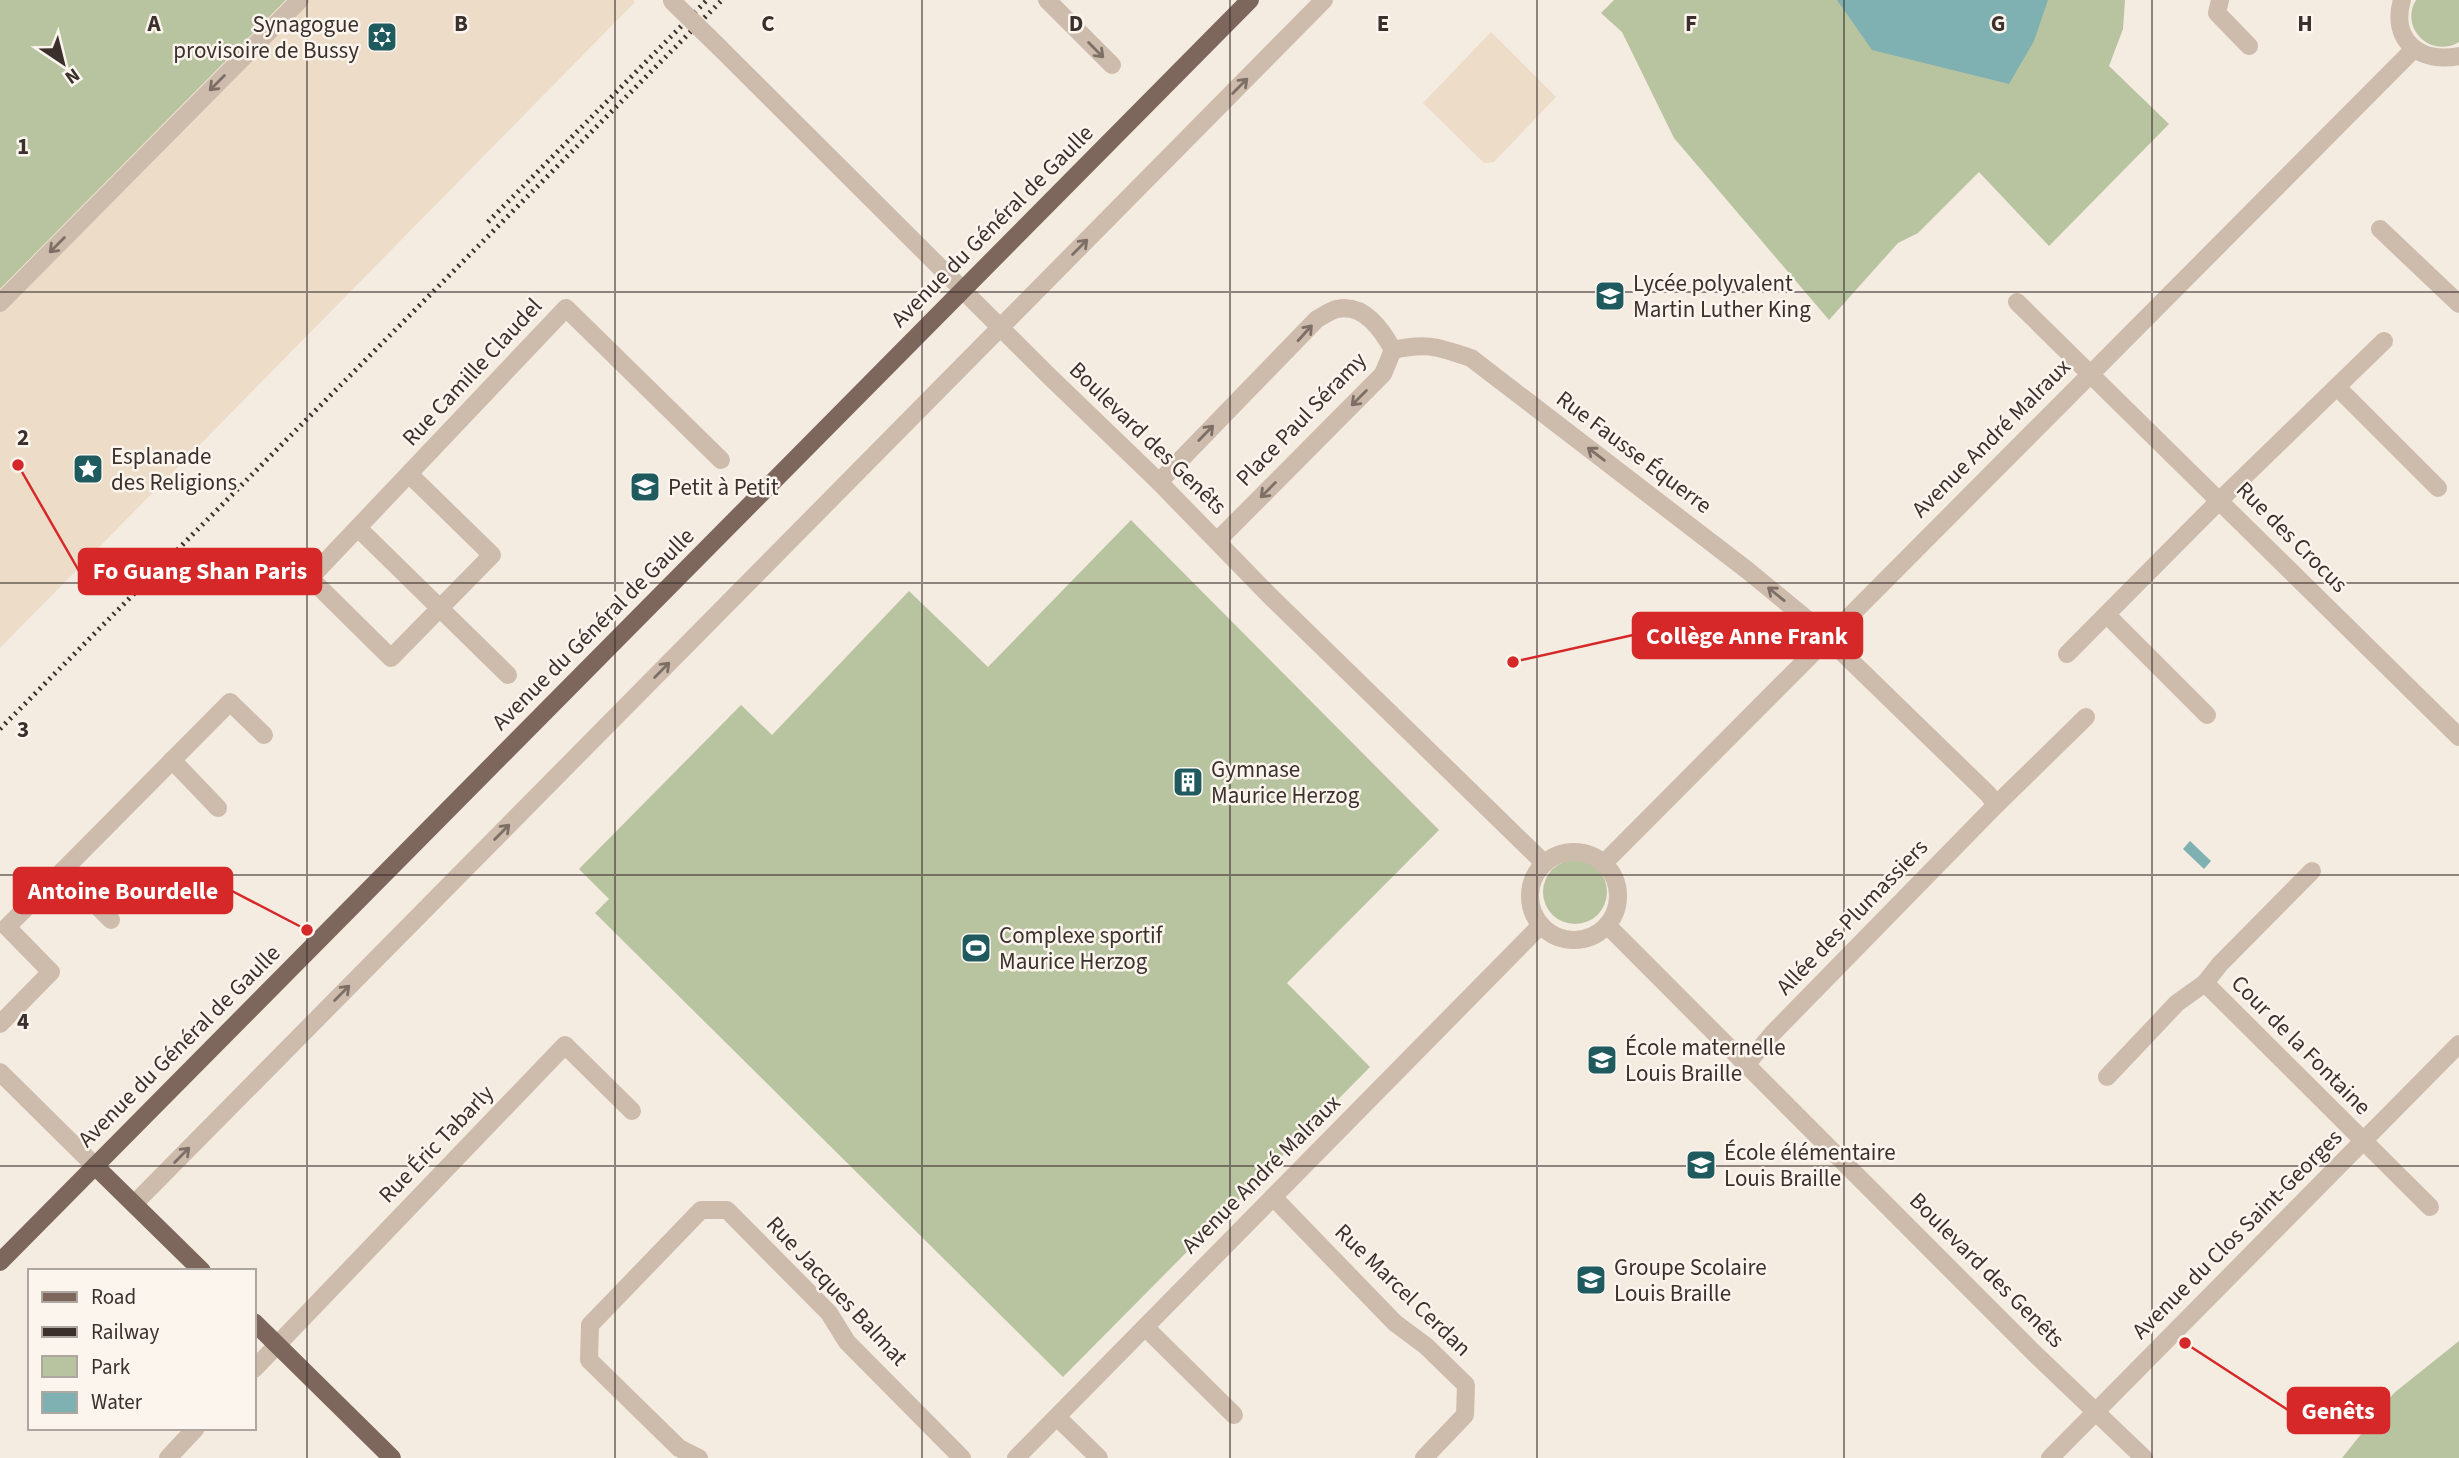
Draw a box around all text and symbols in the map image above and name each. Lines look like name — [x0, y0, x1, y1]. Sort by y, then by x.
text: A — [146, 7, 161, 40]
text: B — [454, 7, 468, 40]
text: C — [761, 7, 775, 40]
text: D — [1069, 7, 1083, 40]
text: E — [1377, 7, 1389, 40]
text: F — [1685, 7, 1697, 40]
text: G — [1991, 7, 2005, 40]
text: H — [2297, 7, 2313, 40]
place label: Synagogue provisoire de Bussy — [173, 8, 359, 67]
synagogue icon: Synagogue provisoire de Bussy — [365, 20, 399, 54]
north arrow — [28, 28, 98, 98]
one-way arrow — [1088, 41, 1105, 58]
text: N — [59, 61, 85, 90]
one-way arrow — [209, 75, 226, 92]
one-way arrow — [1231, 77, 1248, 94]
street label: Avenue du Général de Gaulle — [883, 117, 1101, 335]
text: 1 — [17, 130, 29, 163]
one-way arrow — [49, 236, 66, 253]
one-way arrow — [1071, 239, 1088, 256]
place label: Lycée polyvalent Martin Luther King — [1633, 267, 1811, 326]
school or university icon: Lycée polyvalent Martin Luther King — [1593, 279, 1627, 313]
street label: Rue Camille Claudel — [394, 291, 550, 453]
one-way arrow — [1297, 324, 1313, 342]
street label: Place Paul Séramy — [1228, 344, 1374, 494]
street label: Avenue André Malraux — [1904, 351, 2078, 525]
street label: Boulevard des Genêts — [1062, 354, 1234, 522]
street label: Rue Fausse Équerre — [1549, 382, 1719, 522]
one-way arrow — [1351, 390, 1368, 407]
text: 2 — [17, 421, 29, 454]
one-way arrow — [1198, 425, 1215, 442]
place label: Esplanade des Religions — [111, 440, 237, 499]
one-way arrow — [1587, 447, 1606, 462]
place icon: Esplanade des Religions — [71, 452, 105, 486]
school or university icon: Petit à Petit — [628, 470, 662, 504]
place label: Petit à Petit — [668, 471, 779, 504]
street label: Rue des Crocus — [2229, 474, 2355, 600]
one-way arrow — [1260, 481, 1277, 498]
street label: Avenue du Général de Gaulle — [484, 520, 702, 738]
callout: Fo Guang Shan Paris — [79, 549, 321, 594]
text: Fo Guang Shan Paris — [93, 554, 307, 589]
one-way arrow — [1767, 586, 1785, 602]
callout: Collège Anne Frank — [1633, 613, 1862, 658]
text: Collège Anne Frank — [1646, 619, 1849, 654]
one-way arrow — [653, 662, 670, 679]
text: 3 — [17, 713, 29, 746]
place label: Gymnase Maurice Herzog — [1211, 753, 1360, 812]
building icon: Gymnase Maurice Herzog — [1171, 765, 1205, 799]
one-way arrow — [493, 823, 510, 840]
street label: Allée des Plumassiers — [1769, 831, 1935, 1003]
callout: Antoine Bourdelle — [14, 868, 232, 913]
text: Antoine Bourdelle — [27, 874, 218, 909]
place label: Complexe sportif Maurice Herzog — [999, 919, 1164, 978]
sports icon: Complexe sportif Maurice Herzog — [959, 931, 993, 965]
street label: Avenue du Général de Gaulle — [70, 937, 288, 1155]
street label: Cour de la Fontaine — [2224, 968, 2378, 1122]
one-way arrow — [333, 985, 350, 1002]
text: 4 — [17, 1005, 29, 1038]
place label: École maternelle Louis Braille — [1625, 1031, 1786, 1090]
school or university icon: École maternelle Louis Braille — [1585, 1043, 1619, 1077]
street label: Rue Éric Tabarly — [371, 1077, 501, 1211]
street label: Avenue André Malraux — [1174, 1087, 1348, 1261]
street label: Avenue du Clos Saint-Georges — [2124, 1121, 2350, 1347]
place label: École élémentaire Louis Braille — [1724, 1136, 1896, 1195]
one-way arrow — [173, 1147, 190, 1164]
school or university icon: École élémentaire Louis Braille — [1684, 1148, 1718, 1182]
street label: Boulevard des Genêts — [1902, 1185, 2072, 1355]
street label: Rue Jacques Balmat — [759, 1209, 915, 1373]
street label: Rue Marcel Cerdan — [1327, 1216, 1479, 1364]
place label: Groupe Scolaire Louis Braille — [1614, 1251, 1767, 1310]
school or university icon: Groupe Scolaire Louis Braille — [1574, 1263, 1608, 1297]
legend — [28, 1269, 256, 1430]
text: Road — [91, 1282, 136, 1312]
text: Railway — [91, 1317, 159, 1347]
text: Park — [91, 1352, 131, 1382]
text: Water — [91, 1387, 143, 1417]
callout: Genêts — [2288, 1388, 2389, 1433]
text: Genêts — [2301, 1394, 2375, 1429]

